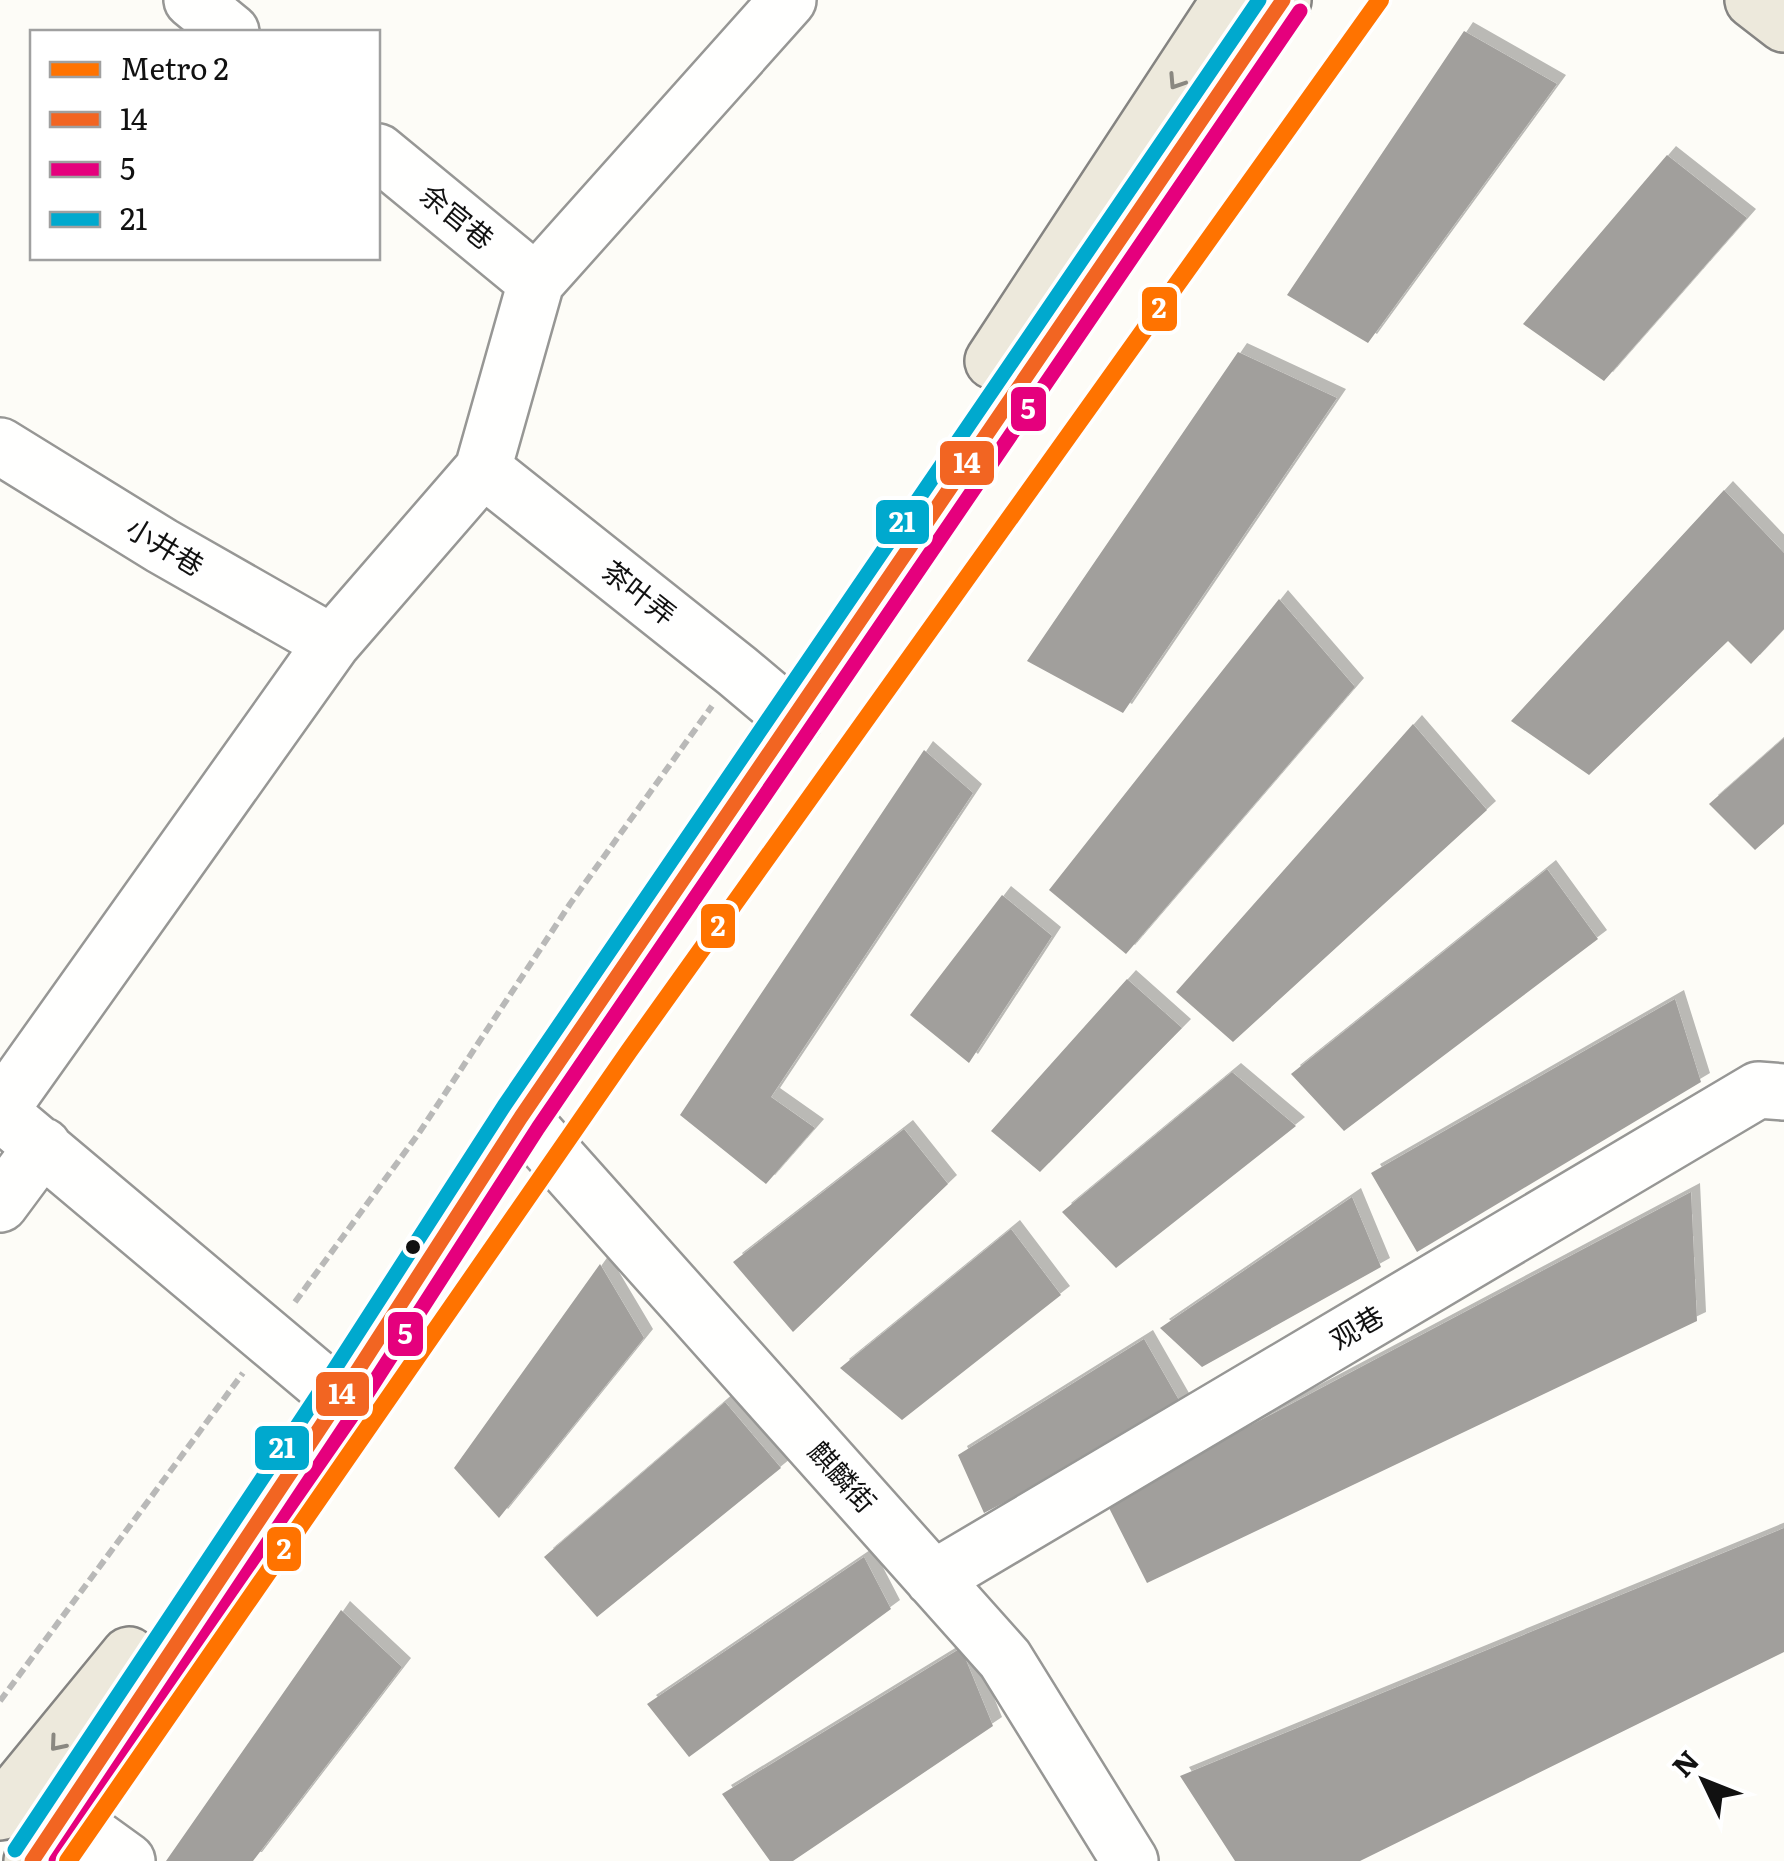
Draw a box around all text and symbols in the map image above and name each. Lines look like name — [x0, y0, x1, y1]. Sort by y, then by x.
legend — [30, 30, 380, 260]
text: Metro 2 — [120, 45, 229, 89]
one-way arrow — [1170, 71, 1189, 89]
text: 14 — [120, 95, 148, 139]
text: 5 — [120, 145, 135, 189]
street label: 余官巷 — [412, 173, 504, 258]
text: 21 — [120, 195, 147, 239]
line badge: 2 — [1140, 285, 1179, 333]
text: 2 — [1151, 285, 1167, 327]
line badge: 5 — [1009, 385, 1048, 433]
text: 5 — [1020, 386, 1036, 428]
line badge: 14 — [938, 439, 996, 487]
text: 14 — [953, 440, 981, 482]
line badge: 21 — [874, 498, 931, 546]
text: 21 — [889, 499, 916, 541]
street label: 小井巷 — [119, 506, 213, 585]
street label: 茶叶弄 — [594, 549, 686, 634]
line badge: 2 — [699, 902, 737, 950]
text: 2 — [710, 903, 726, 945]
unlabelled marker — [403, 1237, 423, 1257]
street label: 观巷 — [1321, 1294, 1391, 1359]
line badge: 5 — [386, 1310, 425, 1358]
text: 5 — [397, 1311, 413, 1353]
line badge: 14 — [314, 1370, 371, 1418]
text: 14 — [328, 1371, 356, 1413]
line badge: 21 — [253, 1424, 311, 1472]
text: 21 — [269, 1425, 296, 1467]
street label: 麒麟街 — [800, 1430, 887, 1521]
line badge: 2 — [265, 1525, 303, 1573]
text: 2 — [276, 1526, 292, 1568]
north arrow — [1654, 1731, 1754, 1831]
one-way arrow — [51, 1733, 69, 1751]
text: N — [1661, 1740, 1708, 1786]

